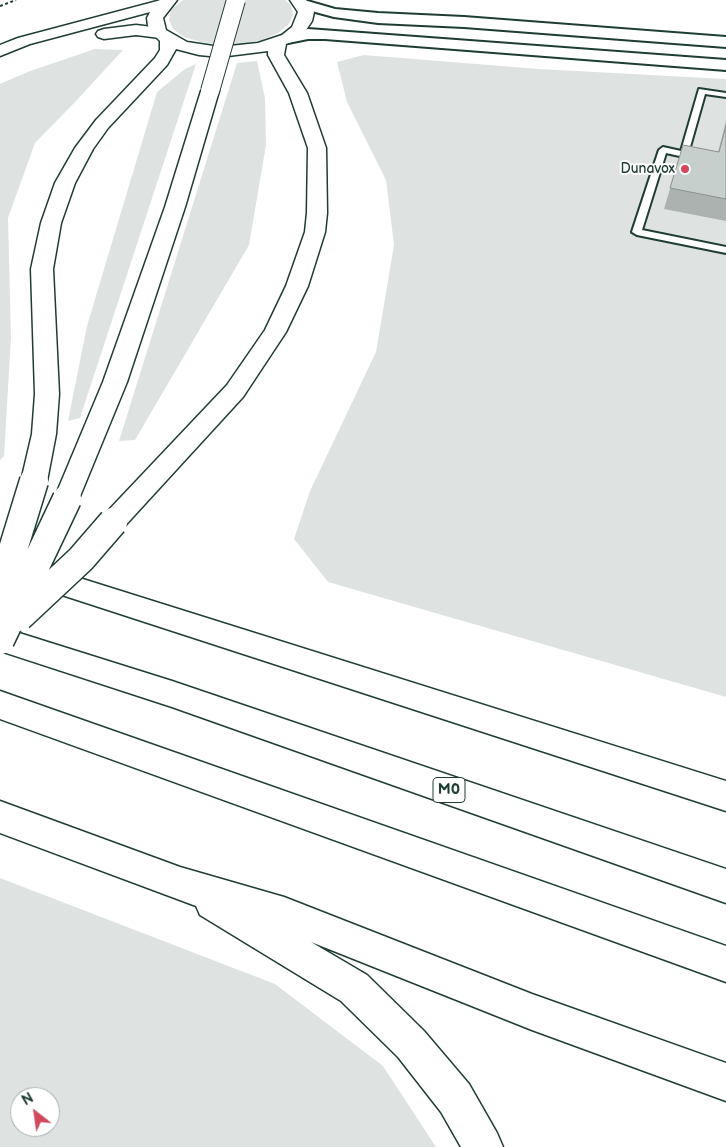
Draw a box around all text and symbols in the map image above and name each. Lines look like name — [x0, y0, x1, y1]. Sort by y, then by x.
place label: Dunavox — [621, 161, 675, 177]
marker: Dunavox — [679, 163, 691, 175]
road number: M0 — [433, 778, 465, 802]
north arrow — [10, 1087, 60, 1137]
text: N — [19, 1089, 37, 1109]

